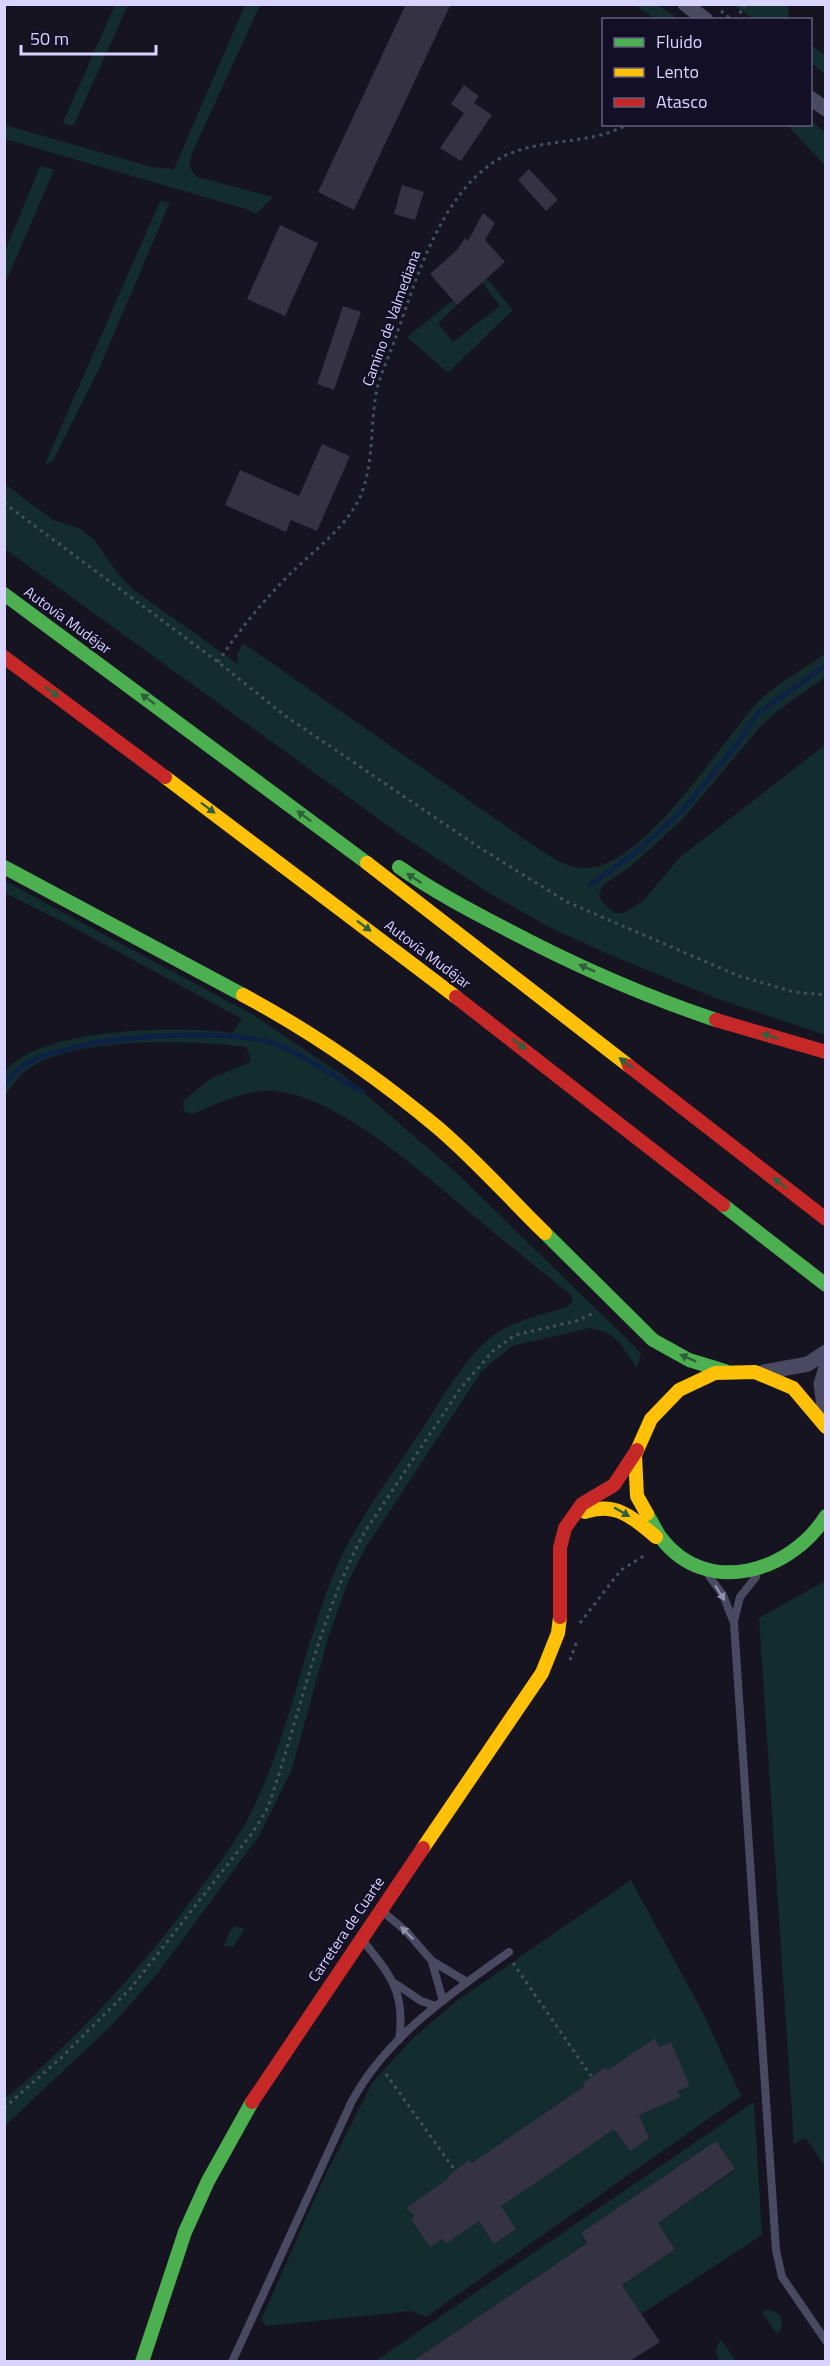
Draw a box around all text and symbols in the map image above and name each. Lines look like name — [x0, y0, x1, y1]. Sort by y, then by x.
scale bar — [21, 18, 156, 56]
legend — [602, 18, 812, 126]
text: 50 m — [30, 25, 69, 52]
text: Fluido — [656, 28, 702, 55]
text: Lento — [656, 58, 699, 85]
text: Atasco — [656, 88, 707, 115]
street label: Camino de Valmediana — [356, 246, 426, 389]
street label: Autovía Mudéjar — [19, 580, 117, 660]
one-way arrow — [43, 686, 59, 698]
one-way arrow — [140, 694, 155, 706]
one-way arrow — [200, 802, 216, 814]
one-way arrow — [296, 810, 312, 822]
one-way arrow — [406, 872, 422, 883]
street label: Autovía Mudéjar — [380, 914, 476, 994]
one-way arrow — [356, 919, 371, 931]
one-way arrow — [578, 964, 595, 973]
one-way arrow — [760, 1030, 778, 1040]
one-way arrow — [511, 1038, 526, 1050]
one-way arrow — [619, 1057, 634, 1069]
one-way arrow — [772, 1178, 787, 1190]
one-way arrow — [679, 1354, 696, 1363]
one-way arrow — [614, 1507, 631, 1517]
one-way arrow — [715, 1585, 726, 1601]
street label: Carretera de Cuarte — [302, 1872, 390, 1986]
one-way arrow — [400, 1926, 415, 1940]

